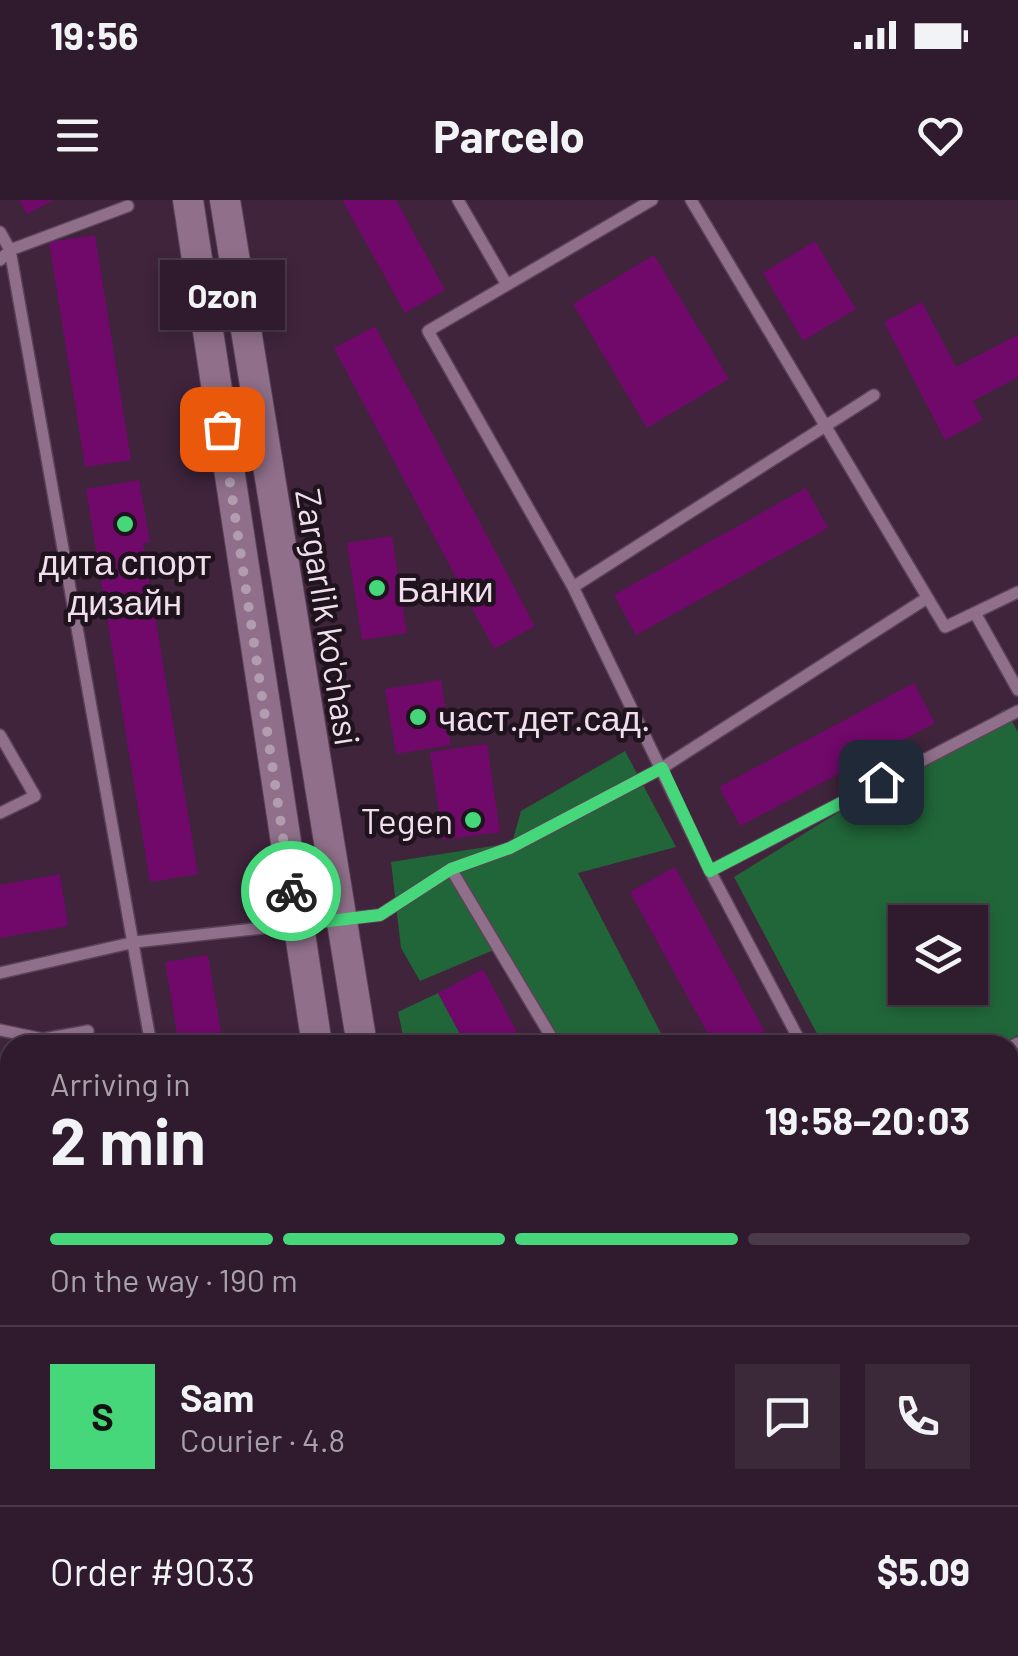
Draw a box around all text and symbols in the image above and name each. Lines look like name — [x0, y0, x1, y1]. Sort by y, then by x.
text: 19:56 — [50, 12, 138, 58]
icon: menu — [50, 108, 105, 163]
text: Parcelo — [433, 108, 585, 162]
icon: heart — [913, 108, 968, 163]
callout: Ozon — [160, 259, 284, 329]
text: Ozon — [188, 276, 257, 314]
pin — [180, 387, 265, 472]
icon: bag — [195, 402, 250, 457]
street label: Zargarlik ko'chasi — [288, 486, 370, 748]
marker: дита спорт дизайн — [114, 513, 136, 535]
place label: дита спорт дизайн — [39, 540, 211, 622]
place label: Банки — [397, 567, 494, 609]
marker: Банки — [366, 577, 388, 599]
place label: част.дет.сад. — [438, 696, 651, 738]
marker: част.дет.сад. — [407, 706, 429, 728]
pin — [839, 740, 924, 825]
icon: home — [854, 755, 909, 810]
place label: Tegen — [361, 799, 453, 841]
marker: Tegen — [462, 809, 484, 831]
courier — [241, 841, 341, 941]
icon: bike — [264, 864, 319, 919]
map controls — [888, 905, 988, 1005]
button: layers — [888, 905, 988, 1005]
text: Arriving in — [50, 1064, 190, 1102]
text: 19:58–20:03 — [764, 1097, 970, 1143]
text: 2 min — [50, 1100, 206, 1178]
text: On the way · 190 m — [50, 1260, 298, 1298]
button: chat — [735, 1364, 840, 1469]
button: phone — [865, 1364, 970, 1469]
text: Sam — [180, 1374, 254, 1420]
text: S — [91, 1393, 114, 1439]
text: Courier · 4.8 — [180, 1420, 345, 1458]
text: Order #9033 — [50, 1548, 255, 1594]
text: $5.09 — [877, 1548, 970, 1594]

